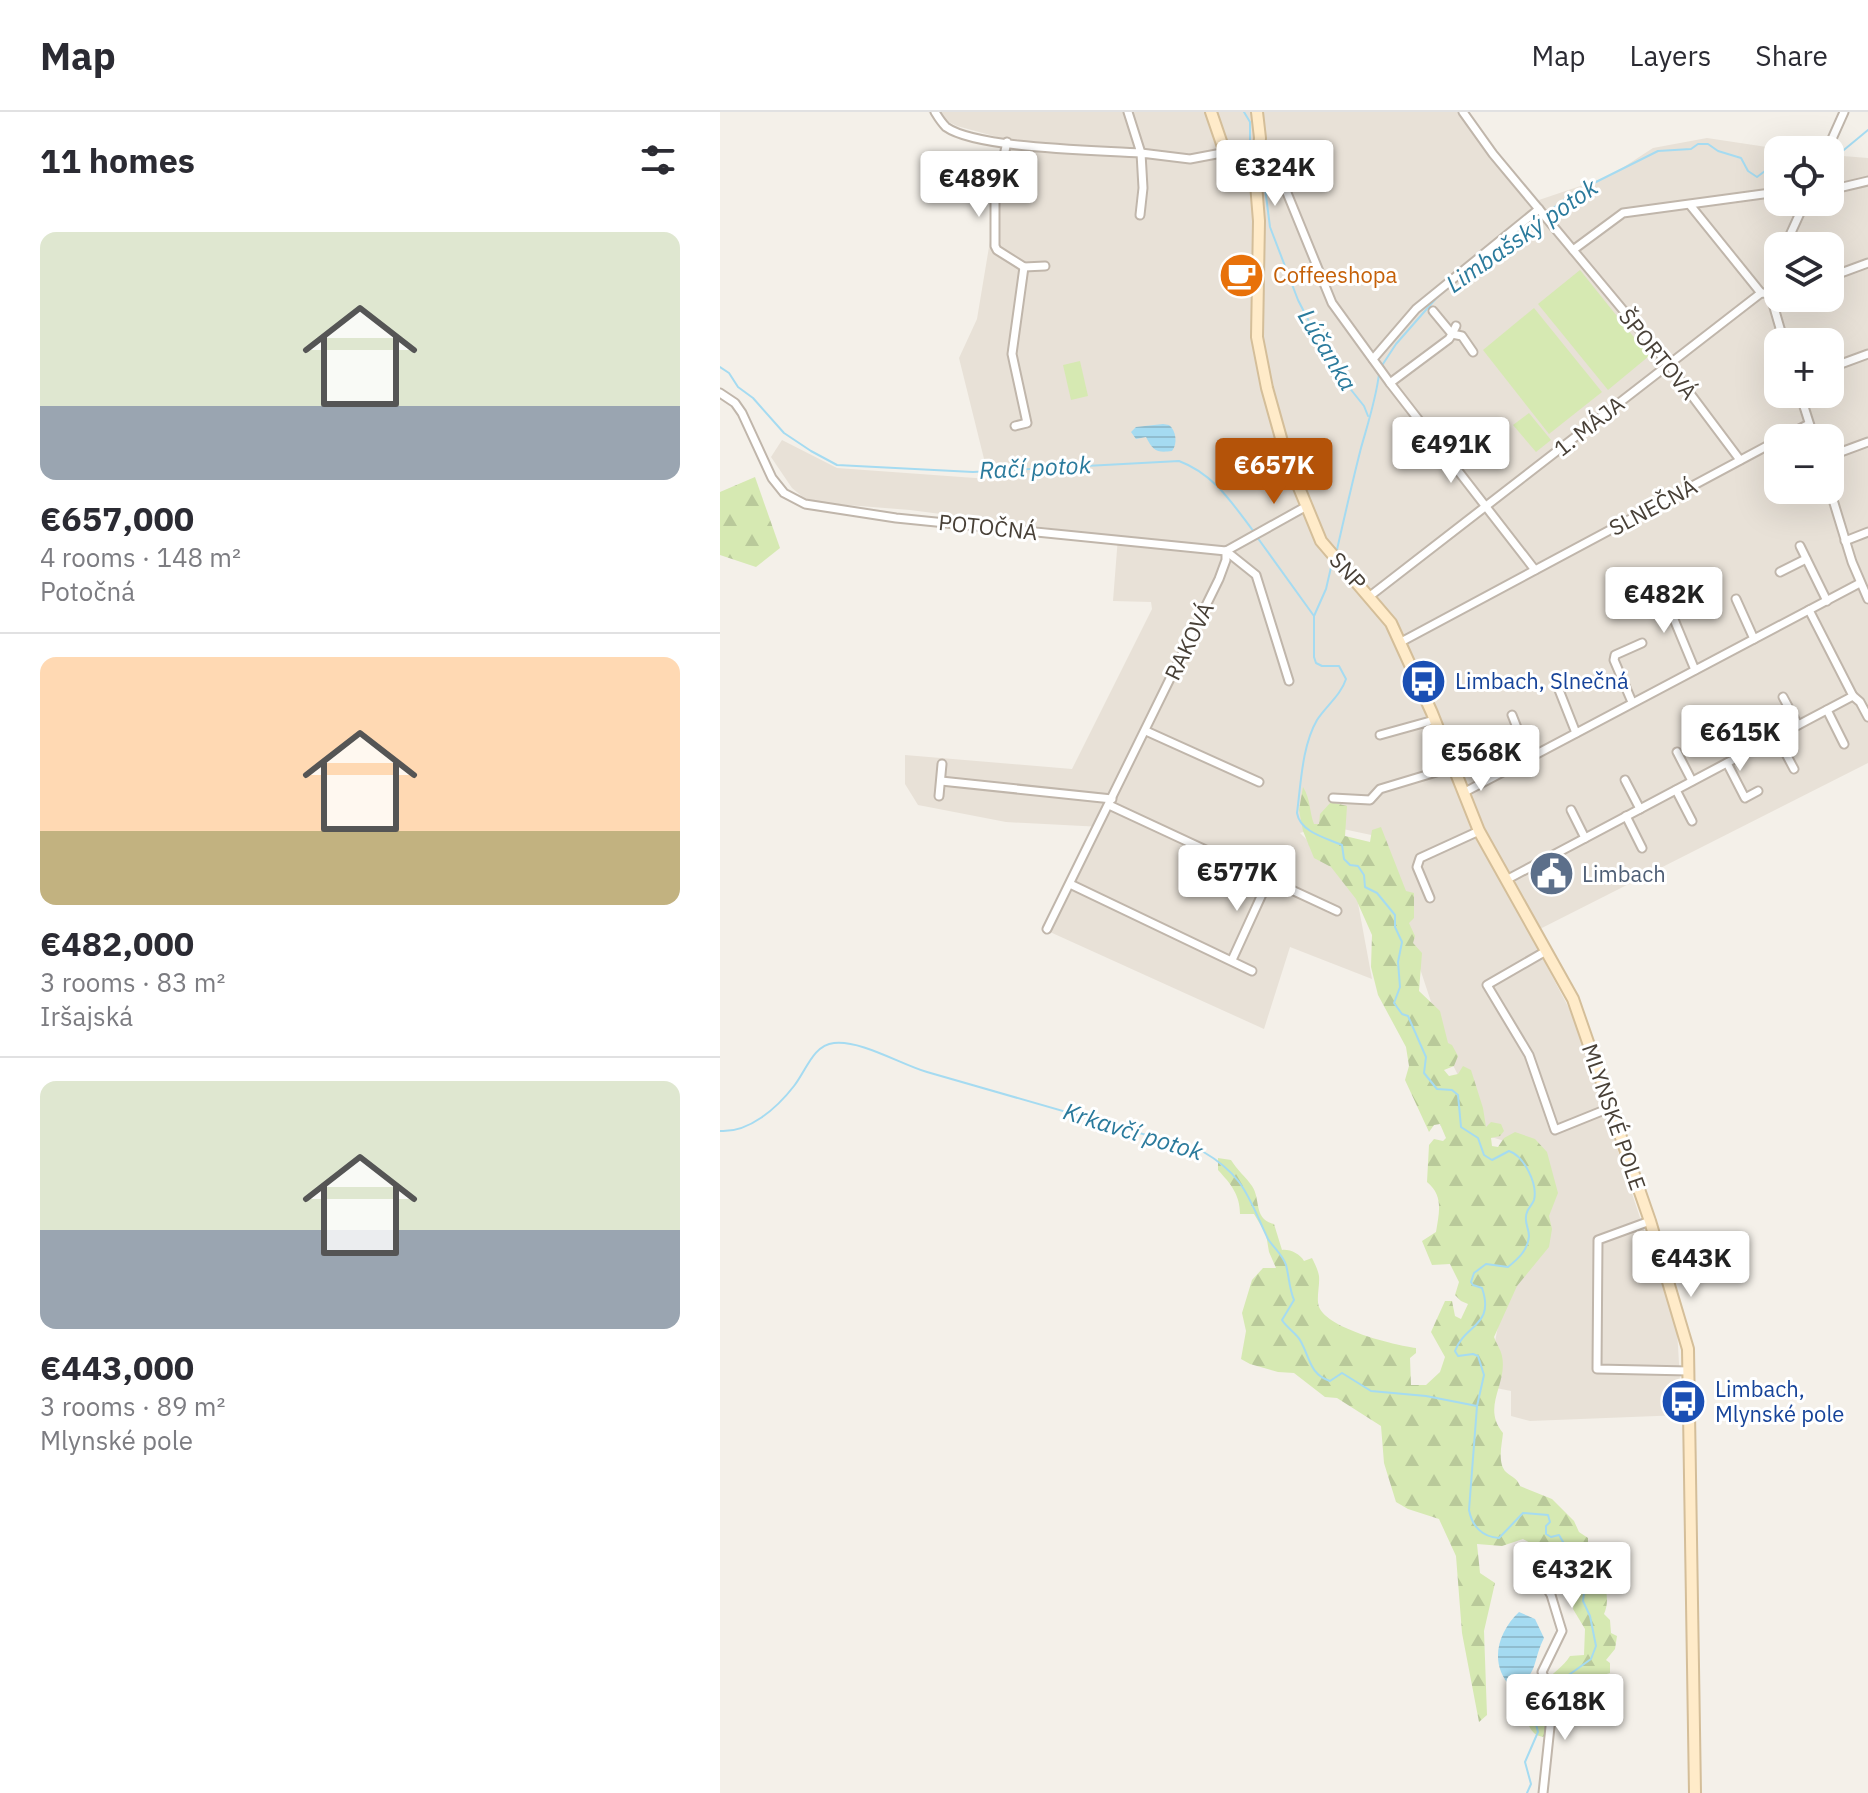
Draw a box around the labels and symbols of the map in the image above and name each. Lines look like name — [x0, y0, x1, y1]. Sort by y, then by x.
pin: €324K — [1219, 140, 1331, 208]
pin: €489K — [923, 151, 1035, 219]
water label: Limbašský potok — [1439, 171, 1604, 299]
cafe icon: Coffeeshopa — [1218, 251, 1266, 299]
place label: Coffeeshopa — [1273, 260, 1397, 289]
street label: ŠPORTOVÁ — [1613, 302, 1704, 405]
water label: Lúčanka — [1291, 303, 1365, 396]
street label: 1. MÁJA — [1548, 389, 1630, 462]
pin: €491K — [1395, 417, 1507, 485]
pin: €657K — [1218, 438, 1330, 506]
water label: Račí potok — [978, 448, 1092, 486]
street label: SLNEČNÁ — [1604, 471, 1702, 542]
street label: POTOČNÁ — [937, 507, 1039, 546]
street label: SNP — [1324, 545, 1373, 596]
pin: €482K — [1608, 567, 1720, 635]
street label: RAKOVÁ — [1157, 597, 1220, 685]
bus stop icon: Limbach, Slnečná — [1400, 657, 1448, 705]
place label: Limbach, Slnečná — [1455, 666, 1629, 695]
pin: €615K — [1684, 705, 1796, 773]
pin: €568K — [1425, 725, 1537, 793]
pin: €577K — [1181, 845, 1293, 913]
public building icon: Limbach — [1527, 850, 1575, 898]
place label: Limbach — [1582, 859, 1666, 888]
street label: MLYNSKÉ POLE — [1576, 1040, 1653, 1194]
water label: Krkavčí potok — [1060, 1095, 1207, 1168]
pin: €443K — [1635, 1231, 1747, 1299]
place label: Limbach, Mlynské pole — [1715, 1374, 1844, 1428]
bus stop icon: Limbach, Mlynské pole — [1660, 1378, 1708, 1426]
pin: €432K — [1516, 1542, 1628, 1610]
pin: €618K — [1509, 1674, 1621, 1742]

